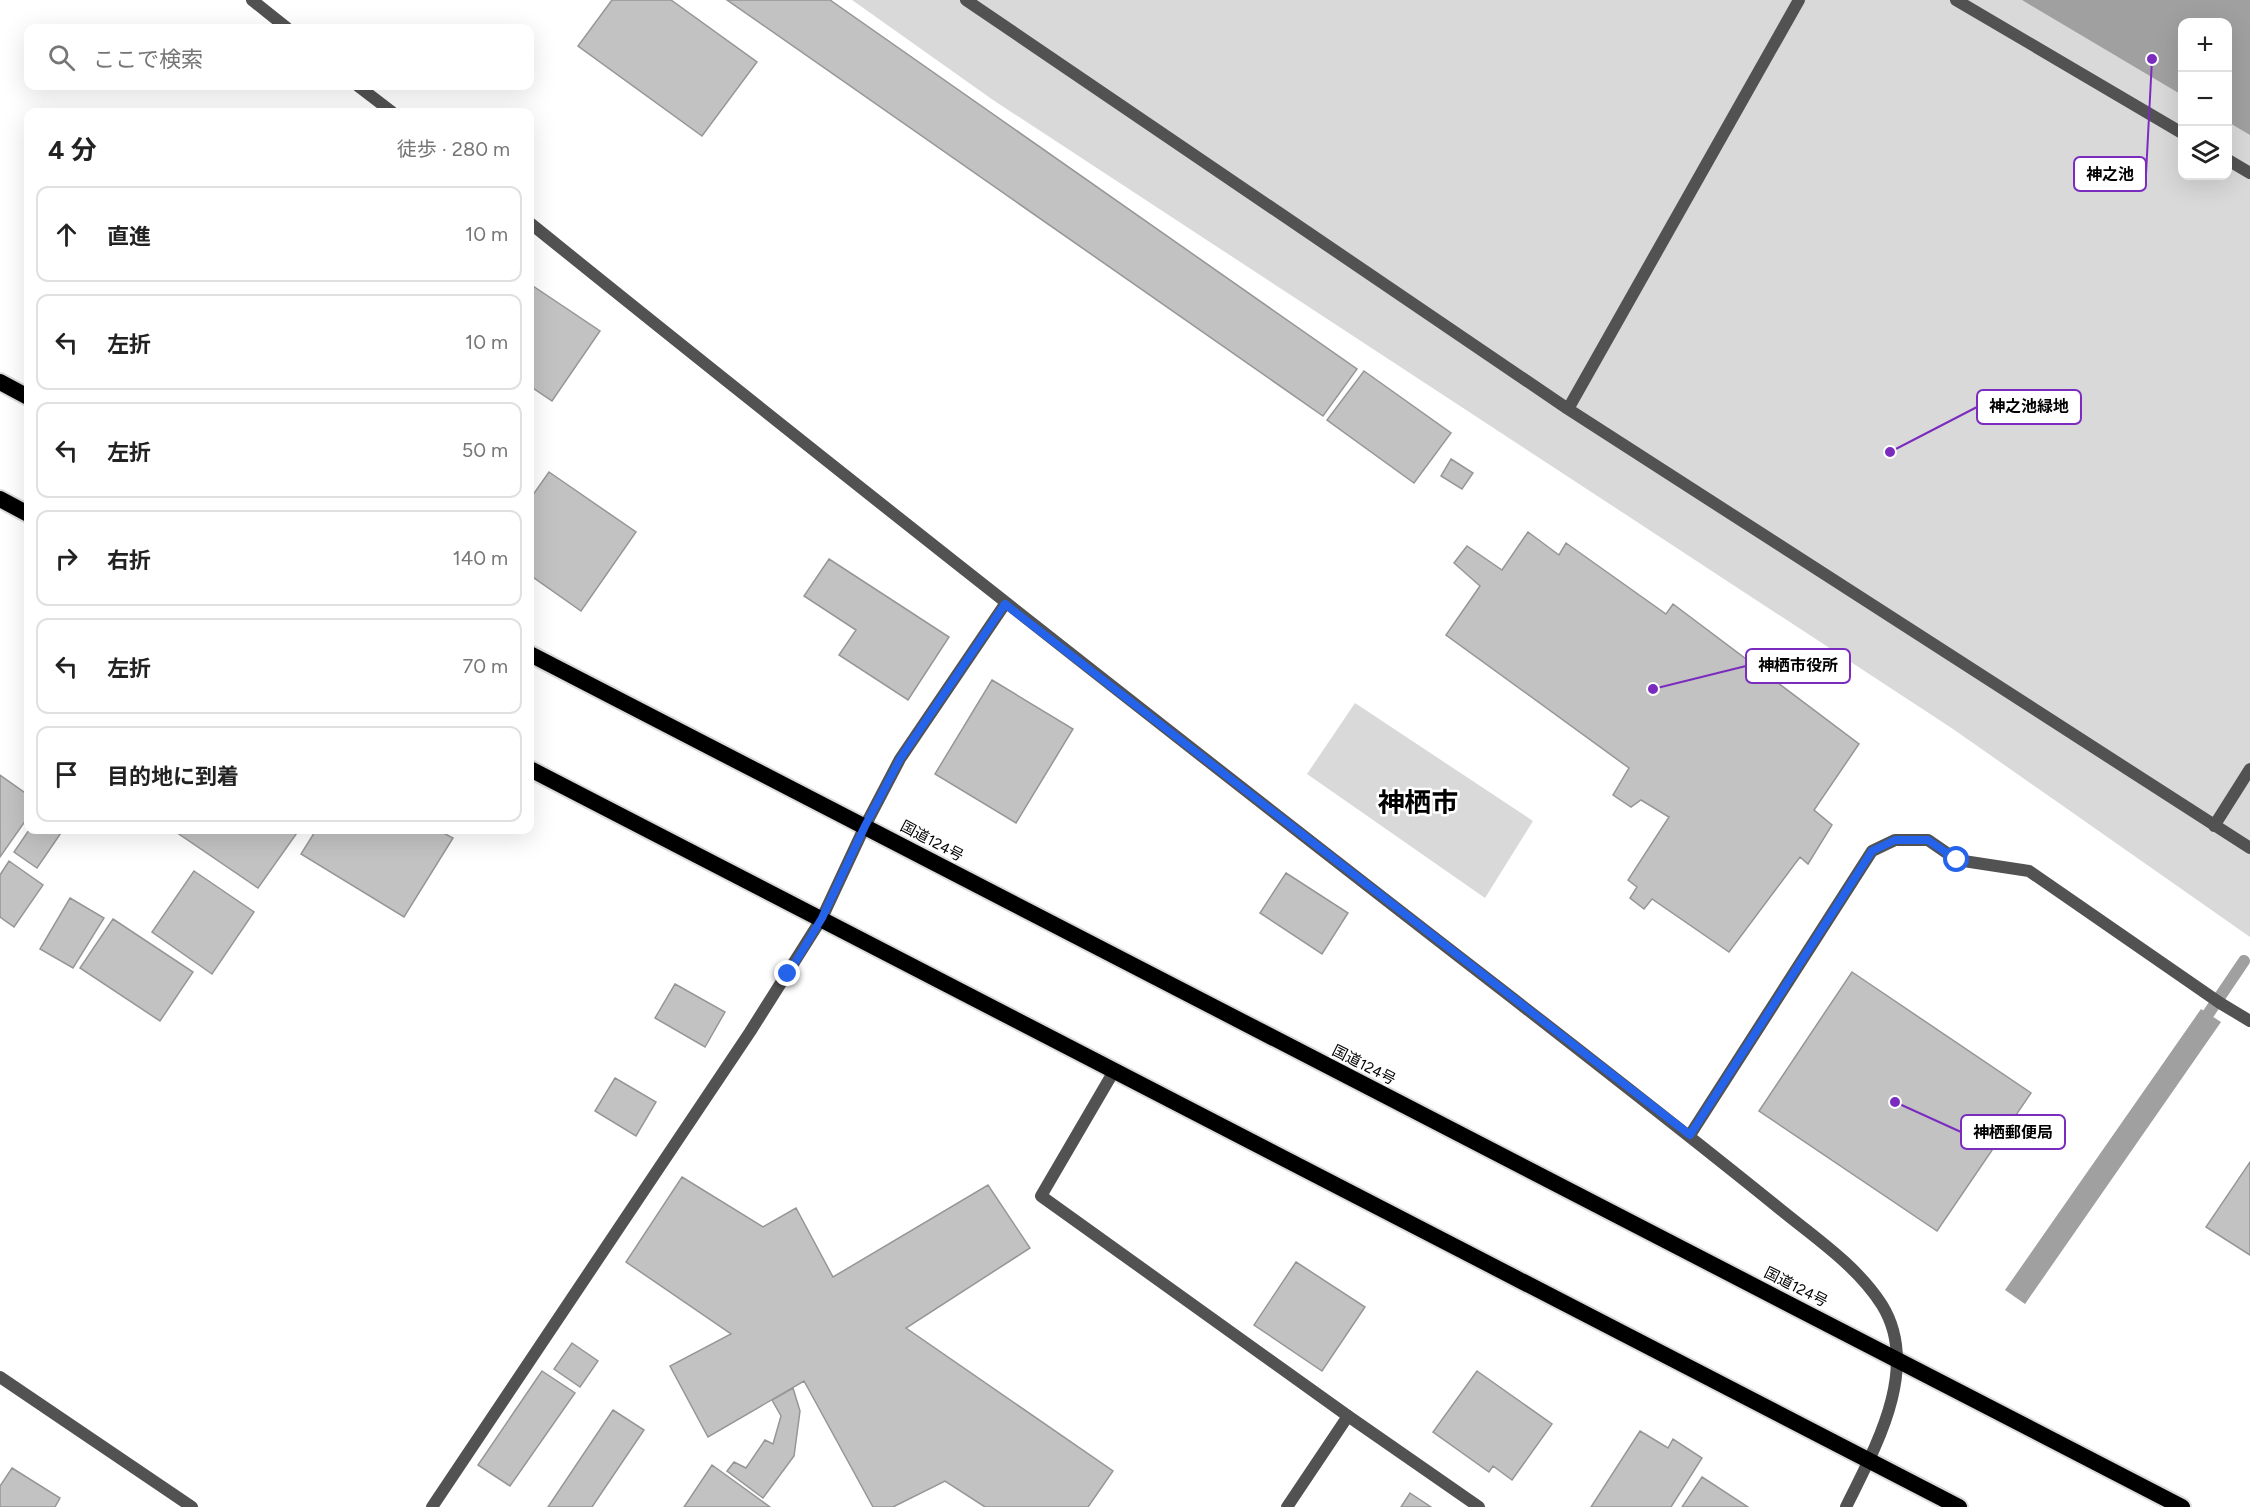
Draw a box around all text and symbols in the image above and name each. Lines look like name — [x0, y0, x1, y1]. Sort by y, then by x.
map controls — [2178, 18, 2232, 180]
button: + — [2178, 18, 2232, 72]
search box — [24, 24, 534, 90]
icon: search — [45, 41, 78, 74]
text: ここで検索 — [93, 46, 203, 73]
button: − — [2178, 72, 2232, 126]
button: layers — [2178, 126, 2232, 180]
text: 4 分 — [48, 134, 97, 166]
text: 徒歩 · 280 m — [397, 137, 510, 161]
callout: 神之池 — [2074, 157, 2146, 191]
text: 神之池 — [2086, 165, 2134, 184]
icon: ahead — [50, 218, 83, 251]
text: 10 m — [465, 222, 508, 246]
text: 直進 — [107, 223, 151, 250]
icon: left — [50, 326, 83, 359]
text: 10 m — [465, 330, 508, 354]
text: 左折 — [107, 331, 151, 358]
callout: 神之池緑地 — [1977, 390, 2081, 424]
text: 神之池緑地 — [1989, 397, 2069, 416]
icon: left — [50, 434, 83, 467]
text: 50 m — [462, 438, 508, 462]
text: 左折 — [107, 439, 151, 466]
icon: right — [50, 542, 83, 575]
text: 140 m — [453, 546, 508, 570]
text: 右折 — [107, 547, 151, 574]
callout: 神栖市役所 — [1746, 649, 1850, 683]
icon: left — [50, 650, 83, 683]
text: 70 m — [462, 654, 508, 678]
text: 左折 — [107, 655, 151, 682]
text: 神栖市役所 — [1758, 656, 1838, 675]
icon: arrive — [50, 758, 83, 791]
text: 目的地に到着 — [107, 763, 239, 790]
district label: 神栖市 — [1378, 786, 1459, 819]
street label: 国道124号 — [897, 817, 967, 865]
route start — [1943, 846, 1969, 872]
route end — [774, 960, 800, 986]
street label: 国道124号 — [1329, 1041, 1399, 1089]
callout: 神栖郵便局 — [1961, 1115, 2065, 1149]
text: 神栖郵便局 — [1973, 1123, 2053, 1142]
street label: 国道124号 — [1761, 1263, 1831, 1311]

